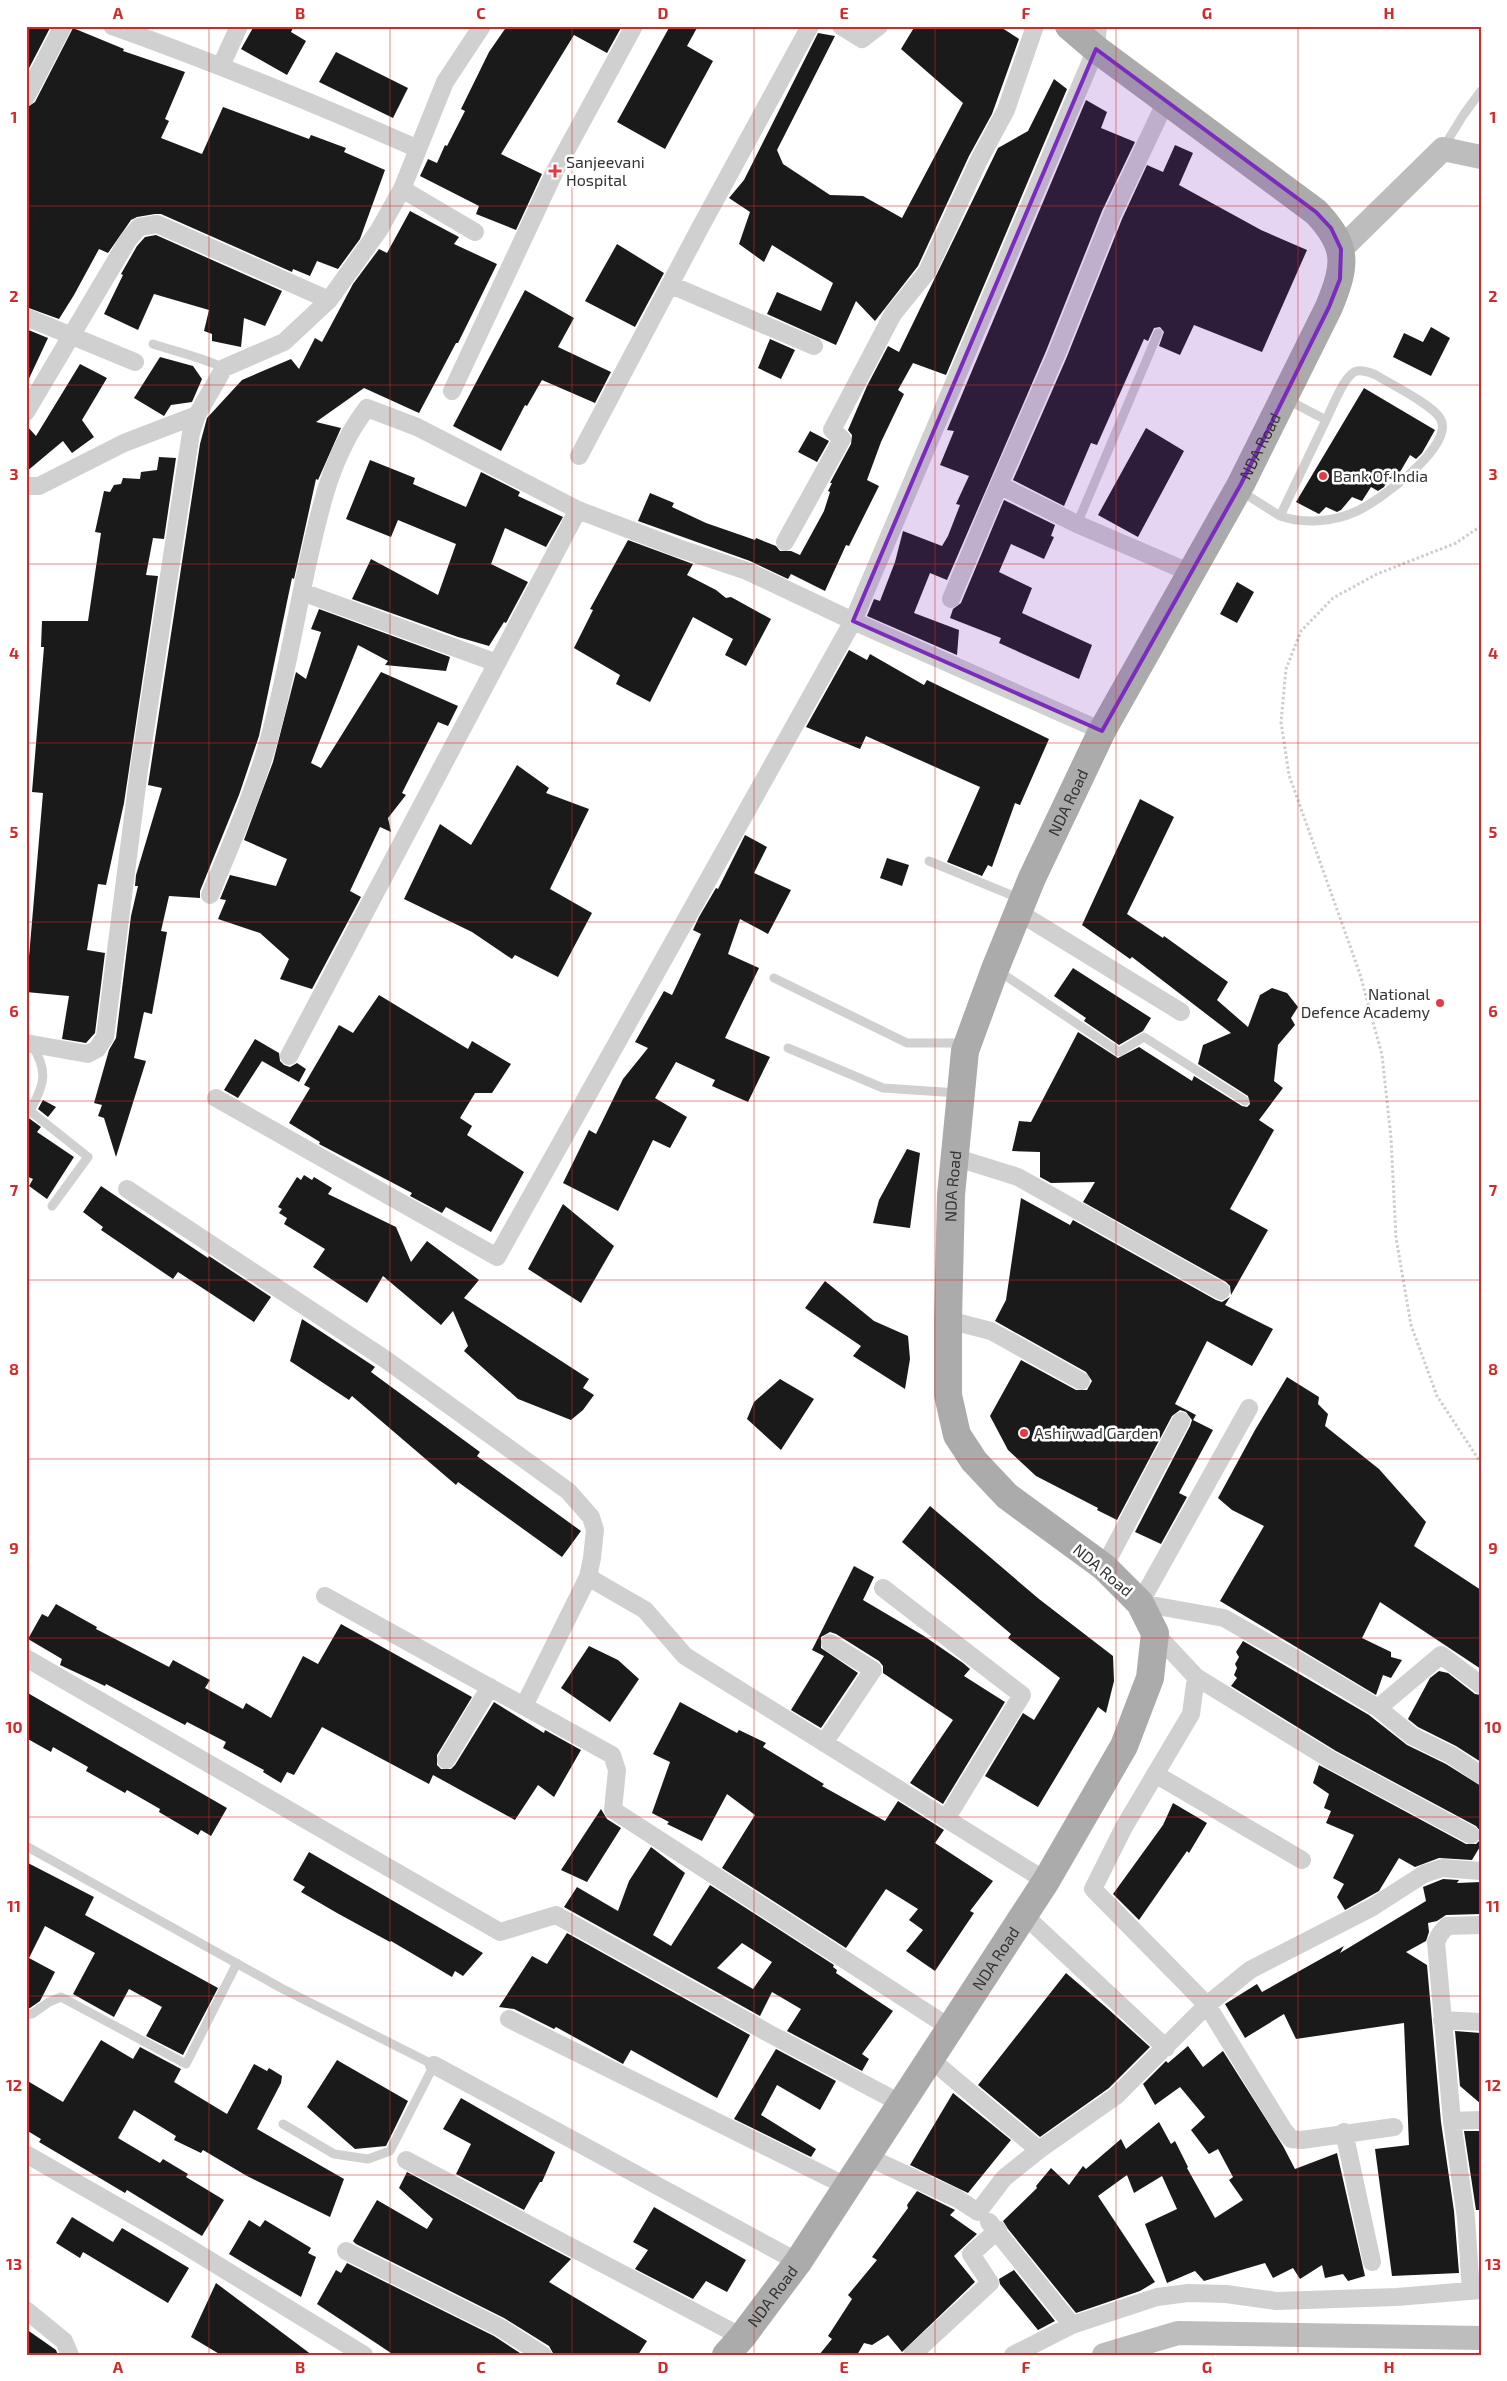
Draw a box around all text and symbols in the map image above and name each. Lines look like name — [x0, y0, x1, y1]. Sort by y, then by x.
text: A — [113, 3, 124, 22]
text: B — [295, 3, 305, 22]
text: C — [476, 3, 486, 22]
text: D — [658, 3, 669, 22]
text: E — [839, 3, 849, 22]
text: F — [1022, 3, 1031, 22]
text: G — [1202, 3, 1212, 22]
text: H — [1383, 3, 1395, 22]
text: 1 — [11, 107, 17, 126]
text: 1 — [1490, 107, 1496, 126]
place label: Sanjeevani Hospital — [566, 152, 645, 189]
marker: Sanjeevani Hospital — [548, 164, 562, 178]
text: 2 — [9, 286, 19, 305]
text: 2 — [1488, 286, 1498, 305]
street label: NDA Road — [1235, 409, 1284, 482]
text: 3 — [9, 464, 19, 483]
text: 3 — [1488, 464, 1498, 483]
place label: Bank Of India — [1333, 466, 1428, 485]
marker: Bank Of India — [1317, 470, 1329, 482]
text: 4 — [9, 643, 19, 662]
text: 4 — [1488, 643, 1498, 662]
street label: NDA Road — [1043, 766, 1092, 839]
text: 5 — [10, 822, 19, 841]
text: 5 — [1489, 822, 1498, 841]
place label: National Defence Academy — [1301, 984, 1431, 1021]
marker: National Defence Academy — [1434, 997, 1446, 1009]
text: 6 — [9, 1001, 19, 1020]
text: 6 — [1488, 1001, 1498, 1020]
street label: NDA Road — [940, 1149, 964, 1222]
text: 7 — [10, 1180, 19, 1199]
text: 7 — [1489, 1180, 1498, 1199]
text: 8 — [9, 1359, 19, 1378]
text: 8 — [1488, 1359, 1498, 1378]
place label: Ashirwad Garden — [1034, 1423, 1159, 1442]
marker: Ashirwad Garden — [1018, 1427, 1030, 1439]
text: 9 — [9, 1538, 19, 1557]
text: 9 — [1488, 1538, 1498, 1557]
street label: NDA Road — [1070, 1539, 1137, 1600]
text: 10 — [5, 1717, 23, 1736]
text: 10 — [1484, 1717, 1502, 1736]
text: 11 — [7, 1896, 21, 1915]
text: 11 — [1486, 1896, 1500, 1915]
street label: NDA Road — [968, 1923, 1023, 1993]
text: 12 — [6, 2075, 22, 2094]
text: 12 — [1485, 2075, 1501, 2094]
text: 13 — [6, 2254, 22, 2273]
text: 13 — [1485, 2254, 1501, 2273]
street label: NDA Road — [743, 2261, 801, 2330]
text: A — [113, 2357, 124, 2376]
text: B — [295, 2357, 305, 2376]
text: C — [476, 2357, 486, 2376]
text: D — [658, 2357, 669, 2376]
text: E — [839, 2357, 849, 2376]
text: F — [1022, 2357, 1031, 2376]
text: G — [1202, 2357, 1212, 2376]
text: H — [1383, 2357, 1395, 2376]

